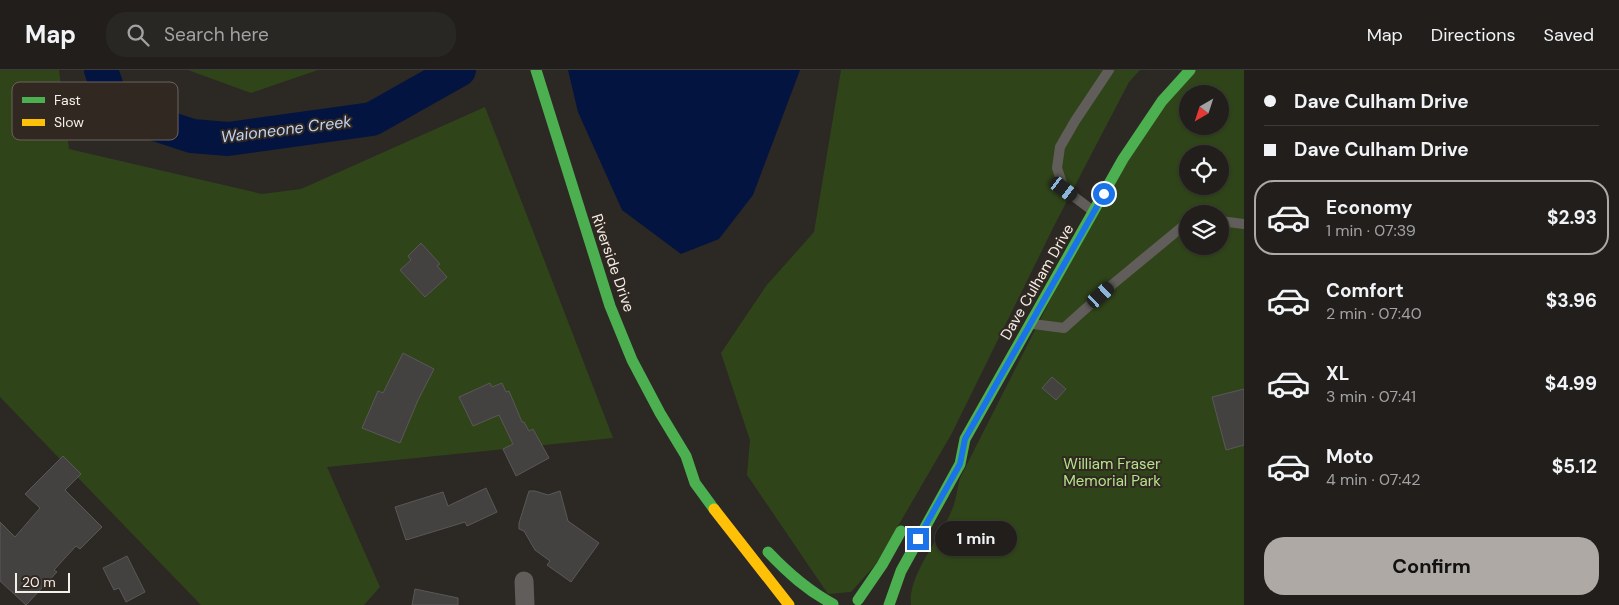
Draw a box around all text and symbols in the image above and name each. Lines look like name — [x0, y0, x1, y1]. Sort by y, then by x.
search box — [106, 12, 456, 57]
text: Map — [25, 19, 76, 50]
icon: search — [124, 21, 152, 49]
text: Search here — [164, 22, 269, 47]
text: Map — [1367, 23, 1403, 47]
text: Directions — [1431, 23, 1516, 47]
text: Saved — [1544, 23, 1594, 47]
legend — [12, 82, 178, 140]
north arrow — [1179, 85, 1229, 135]
map controls — [1179, 85, 1229, 255]
text: Dave Culham Drive — [1294, 89, 1469, 114]
text: Fast — [54, 91, 81, 109]
water label: Waioneone Creek — [219, 110, 353, 147]
text: Slow — [54, 113, 84, 131]
text: Dave Culham Drive — [1294, 137, 1469, 162]
button: locate — [1179, 145, 1229, 195]
car — [1047, 174, 1080, 204]
route start — [1093, 183, 1115, 205]
icon: car — [1266, 195, 1311, 240]
text: Economy — [1326, 195, 1413, 220]
button: layers — [1179, 205, 1229, 255]
text: $2.93 — [1547, 205, 1597, 230]
street label: Riverside Drive — [587, 211, 639, 315]
street label: Dave Culham Drive — [996, 220, 1078, 344]
text: 1 min · 07:39 — [1326, 220, 1416, 241]
icon: car — [1266, 278, 1311, 323]
text: Comfort — [1326, 278, 1404, 303]
car — [1084, 279, 1117, 311]
text: $3.96 — [1546, 288, 1597, 313]
text: 2 min · 07:40 — [1326, 303, 1422, 324]
icon: car — [1266, 361, 1311, 406]
text: XL — [1326, 361, 1349, 386]
text: $4.99 — [1545, 371, 1597, 396]
text: 3 min · 07:41 — [1326, 386, 1416, 407]
icon: car — [1266, 444, 1311, 489]
text: Moto — [1326, 444, 1374, 469]
park label: William Fraser Memorial Park — [1063, 454, 1161, 491]
text: $5.12 — [1552, 454, 1597, 479]
text: 4 min · 07:42 — [1326, 469, 1420, 490]
callout: 1 min — [936, 522, 1018, 556]
route end — [907, 528, 929, 550]
text: 1 min — [957, 528, 995, 549]
button: Confirm — [1264, 537, 1599, 595]
scale bar — [15, 570, 70, 593]
text: 20 m — [22, 573, 56, 591]

